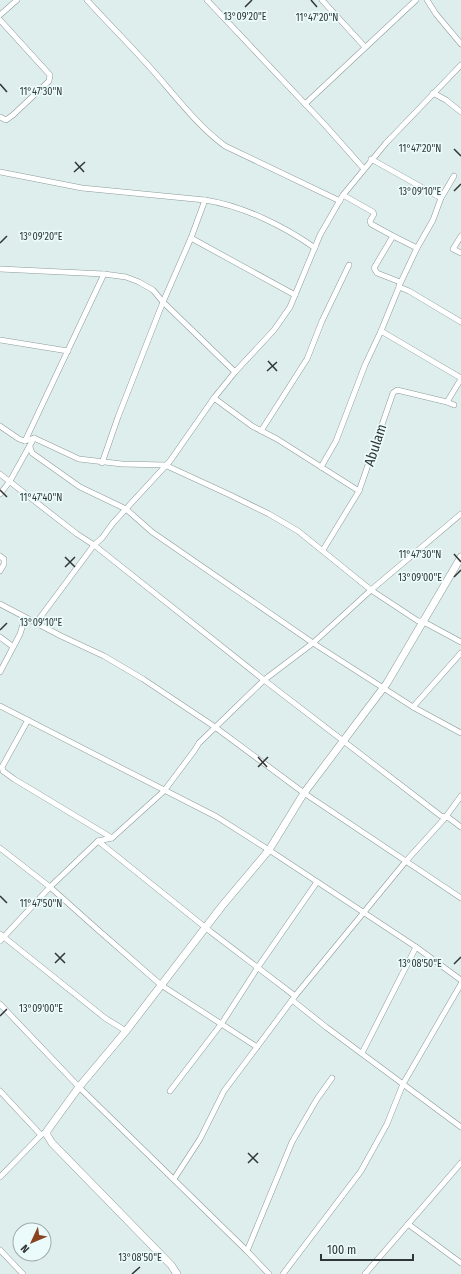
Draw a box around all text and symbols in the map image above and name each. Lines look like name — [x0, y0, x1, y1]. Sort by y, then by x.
text: 13°09'20"E — [223, 11, 267, 23]
text: 11°47'20"N — [296, 12, 338, 24]
text: 11°47'30"N — [20, 86, 62, 98]
text: 11°47'20"N — [399, 143, 441, 155]
text: 13°09'10"E — [399, 186, 442, 198]
text: 13°09'20"E — [19, 231, 63, 243]
street label: Abulam — [361, 422, 390, 468]
text: 11°47'40"N — [20, 492, 62, 504]
text: 11°47'30"N — [399, 549, 441, 561]
text: 13°09'00"E — [398, 572, 442, 584]
text: 13°09'10"E — [20, 617, 63, 629]
text: 11°47'50"N — [20, 898, 62, 910]
text: 13°08'50"E — [398, 958, 442, 970]
text: 13°09'00"E — [19, 1003, 63, 1015]
north arrow — [12, 1222, 52, 1262]
scale bar — [321, 1236, 413, 1262]
text: N — [18, 1242, 32, 1255]
text: 100 m — [327, 1243, 356, 1257]
text: 13°08'50"E — [118, 1252, 162, 1264]

